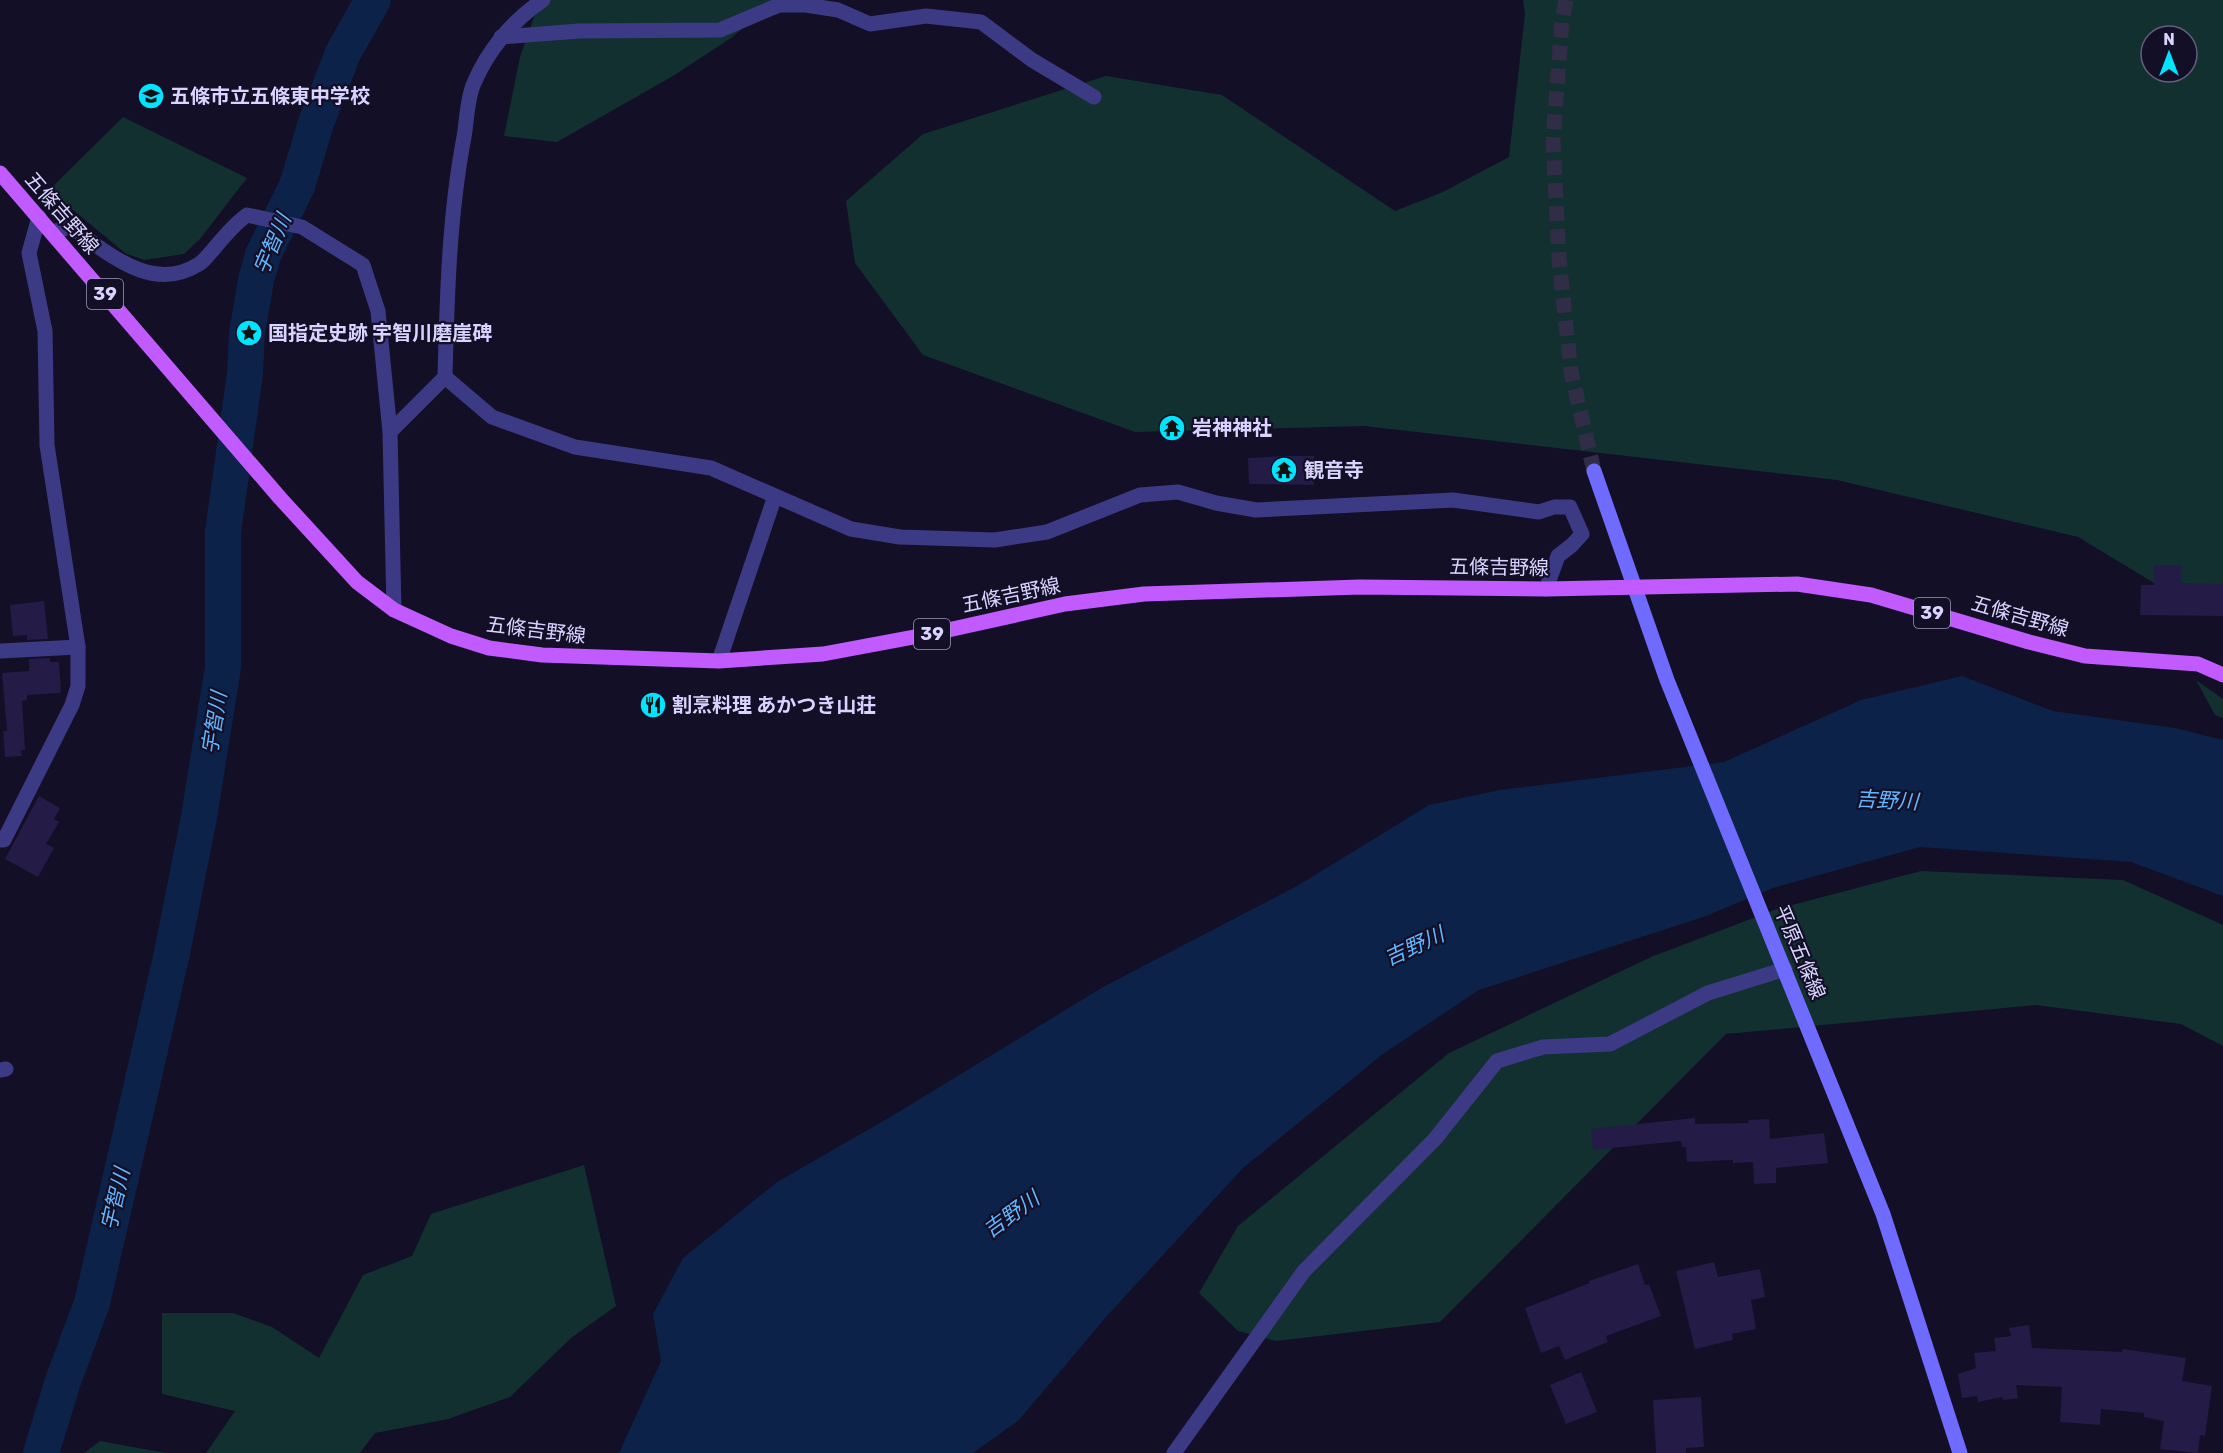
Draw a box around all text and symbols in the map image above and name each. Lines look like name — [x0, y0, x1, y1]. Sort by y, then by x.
north arrow — [2139, 24, 2199, 84]
text: N — [2163, 30, 2175, 49]
school or university icon: 五條市立五條東中学校 — [136, 81, 166, 111]
place label: 五條市立五條東中学校 — [170, 84, 370, 108]
street label: 五條吉野線 — [20, 167, 104, 259]
water label: 宇智川 — [248, 208, 297, 278]
road number: 39 — [87, 279, 123, 309]
place icon: 国指定史跡 宇智川磨崖碑 — [234, 318, 264, 348]
place label: 国指定史跡 宇智川磨崖碑 — [268, 321, 492, 345]
temple icon: 岩神神社 — [1157, 413, 1187, 443]
place label: 岩神神社 — [1192, 416, 1272, 440]
temple icon: 観音寺 — [1269, 455, 1299, 485]
place label: 観音寺 — [1304, 458, 1364, 482]
street label: 五條吉野線 — [1449, 554, 1549, 580]
street label: 五條吉野線 — [960, 573, 1062, 617]
street label: 五條吉野線 — [1969, 591, 2071, 641]
road number: 39 — [1914, 598, 1950, 628]
street label: 五條吉野線 — [485, 612, 587, 648]
road number: 39 — [914, 619, 950, 649]
water label: 宇智川 — [197, 688, 232, 756]
restaurant icon: 割烹料理 あかつき山荘 — [638, 690, 668, 720]
place label: 割烹料理 あかつき山荘 — [672, 693, 876, 717]
water label: 吉野川 — [1855, 786, 1921, 814]
street label: 平原五條線 — [1769, 901, 1831, 1003]
water label: 吉野川 — [1380, 921, 1450, 971]
water label: 宇智川 — [96, 1164, 135, 1233]
water label: 吉野川 — [978, 1184, 1045, 1243]

